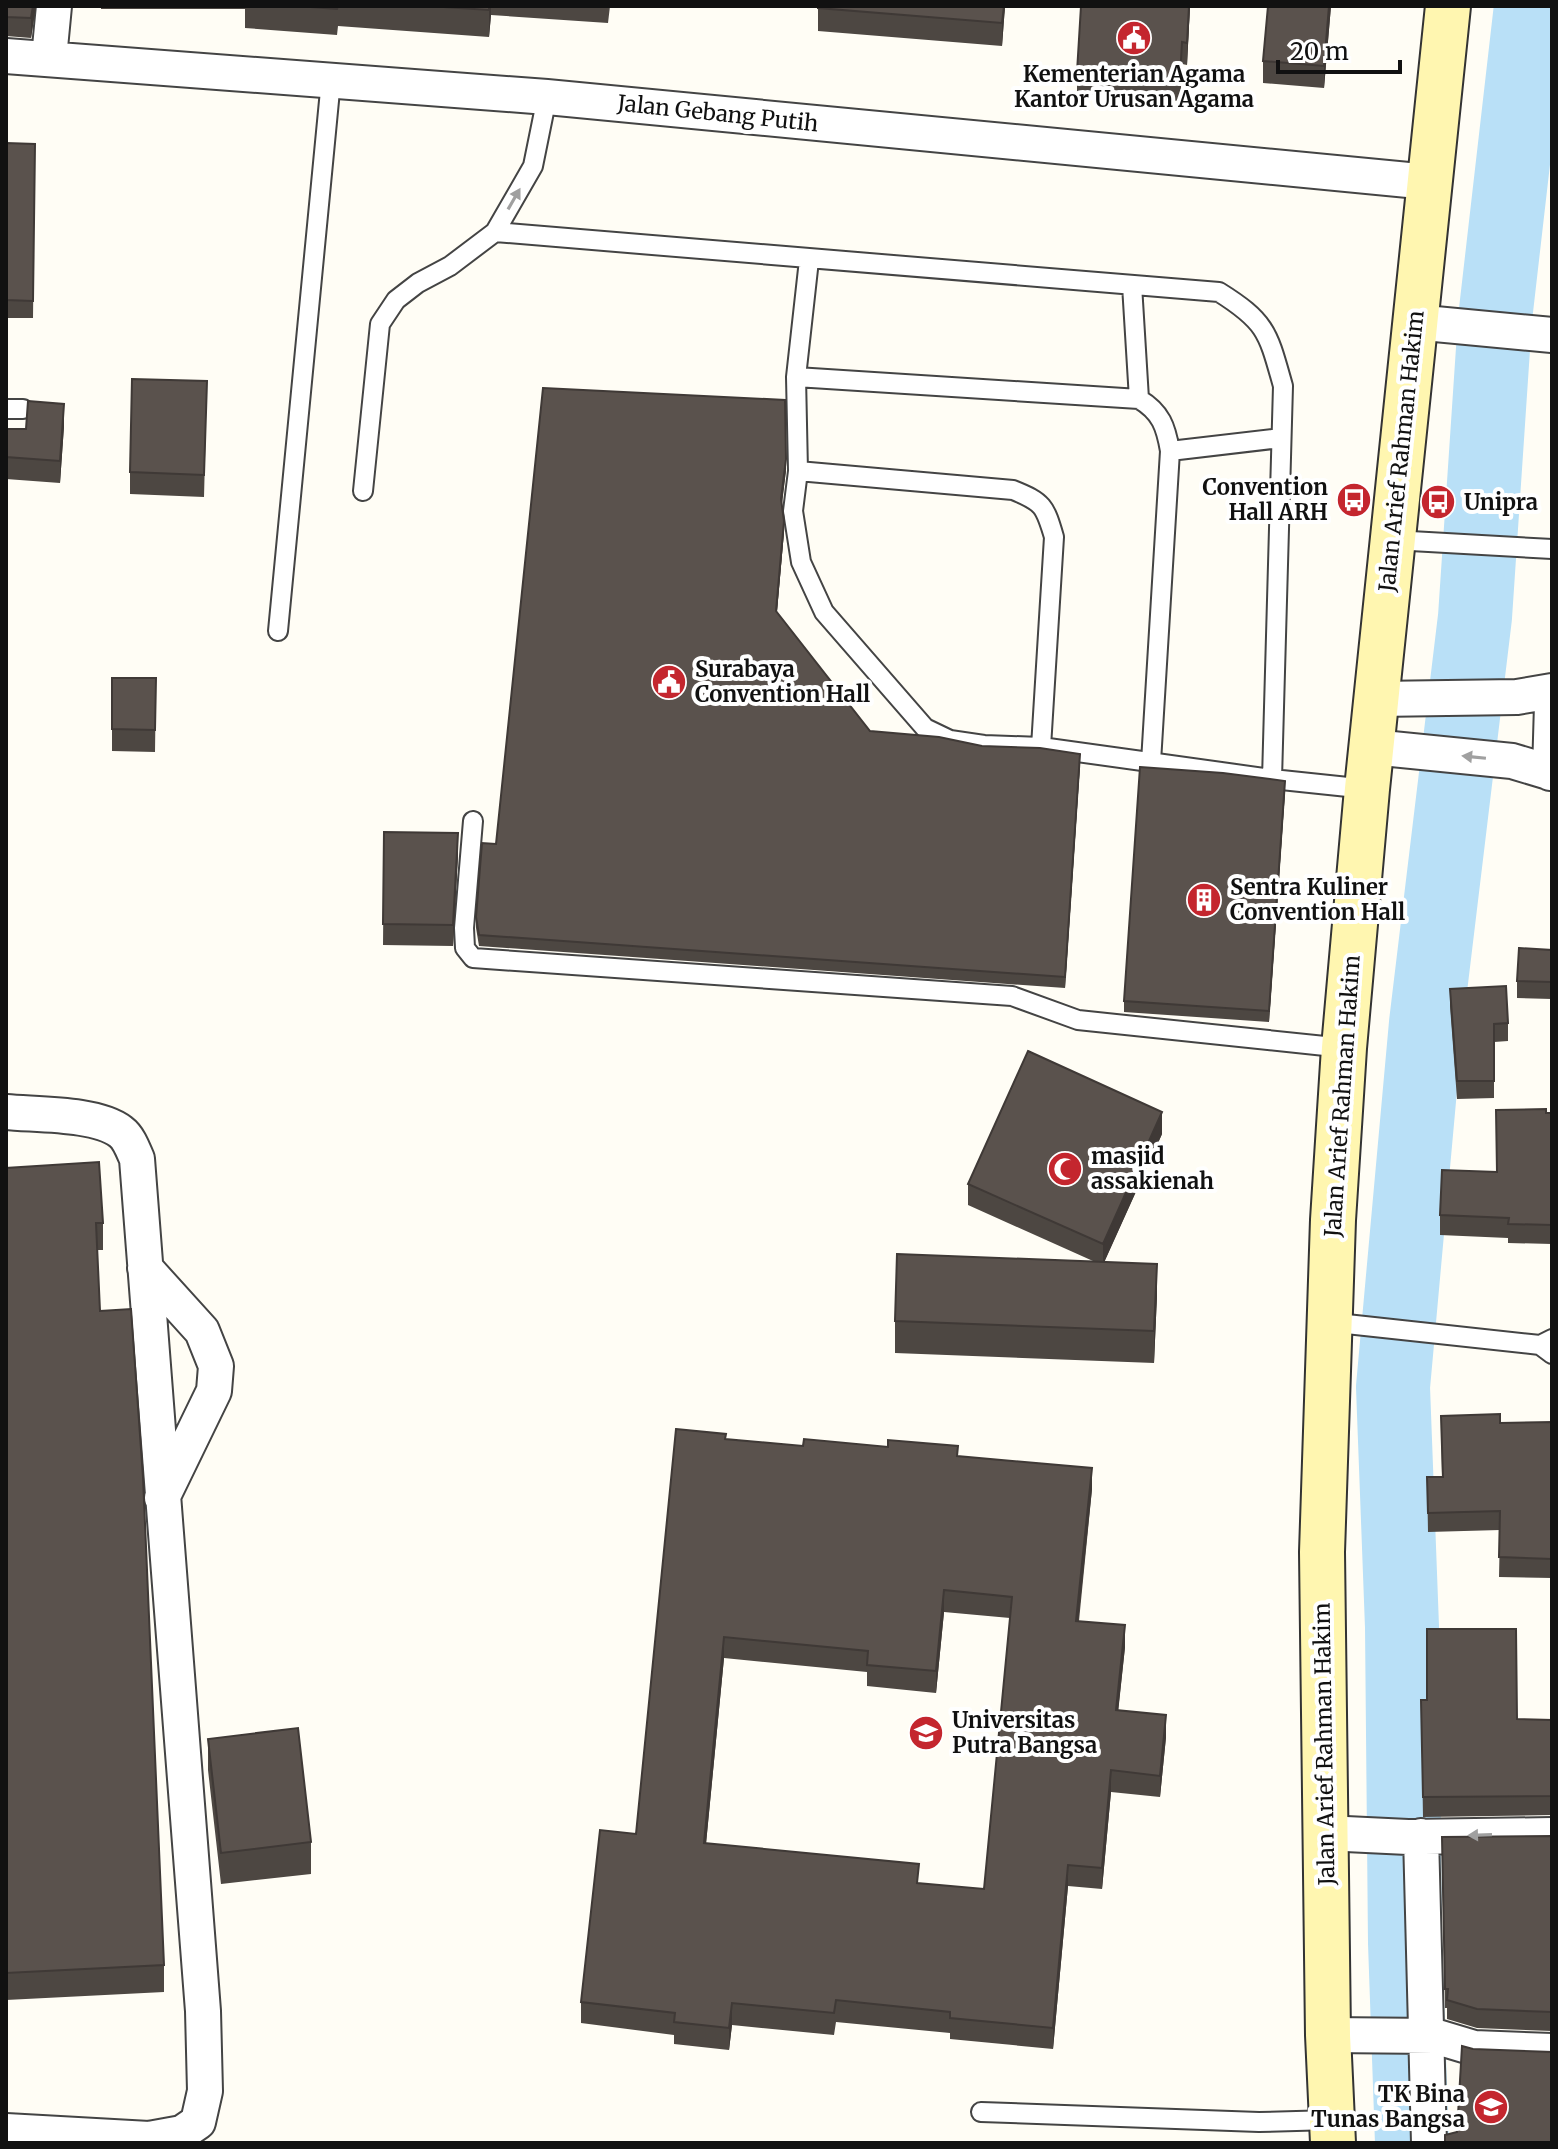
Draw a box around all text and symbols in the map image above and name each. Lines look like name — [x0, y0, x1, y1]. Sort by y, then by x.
public building icon: Kementerian Agama Kantor Urusan Agama — [1115, 19, 1153, 57]
scale bar — [1278, 24, 1400, 74]
text: 20 m — [1290, 36, 1349, 67]
place label: Kementerian Agama Kantor Urusan Agama — [1014, 60, 1254, 113]
street label: Jalan Gebang Putih — [615, 88, 820, 138]
one-way arrow — [507, 188, 521, 210]
street label: Jalan Arief Rahman Hakim — [1372, 309, 1430, 594]
place label: Convention Hall ARH — [1203, 473, 1328, 526]
bus stop icon: Convention Hall ARH — [1335, 481, 1373, 519]
bus stop icon: Unipra — [1419, 483, 1457, 521]
place label: Unipra — [1464, 488, 1538, 516]
place label: Surabaya Convention Hall — [695, 655, 870, 708]
public building icon: Surabaya Convention Hall — [650, 663, 688, 701]
one-way arrow — [1461, 750, 1486, 763]
place label: Sentra Kuliner Convention Hall — [1230, 873, 1405, 926]
building icon: Sentra Kuliner Convention Hall — [1185, 881, 1223, 919]
street label: Jalan Arief Rahman Hakim — [1318, 954, 1366, 1239]
place label: masjid assakienah — [1091, 1142, 1214, 1195]
mosque icon: masjid assakienah — [1046, 1150, 1084, 1188]
street label: Jalan Arief Rahman Hakim — [1308, 1602, 1340, 1887]
place label: Universitas Putra Bangsa — [952, 1706, 1097, 1759]
school or university icon: Universitas Putra Bangsa — [907, 1714, 945, 1752]
one-way arrow — [1467, 1829, 1492, 1842]
place label: TK Bina Tunas Bangsa — [1311, 2080, 1465, 2133]
school or university icon: TK Bina Tunas Bangsa — [1472, 2088, 1510, 2126]

